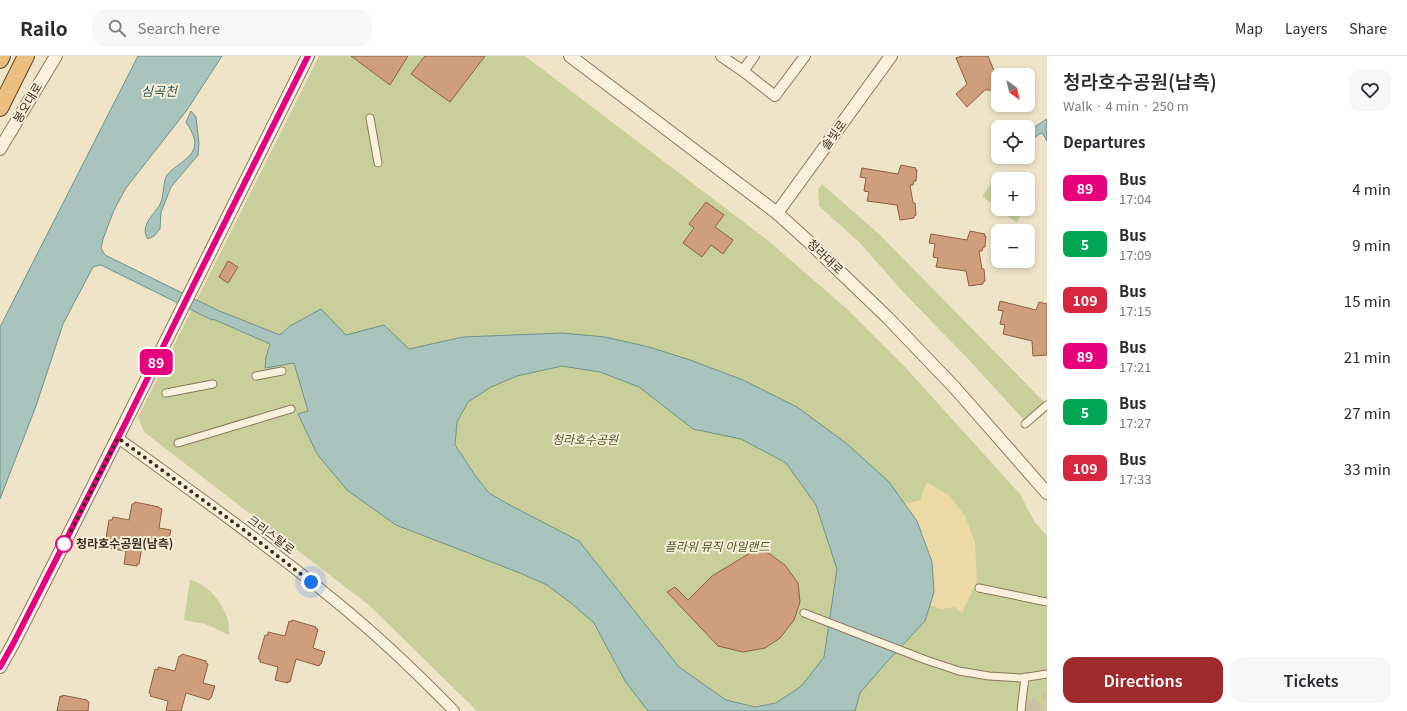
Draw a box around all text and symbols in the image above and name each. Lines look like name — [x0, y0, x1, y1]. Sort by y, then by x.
search box — [92, 10, 372, 46]
text: Railo — [20, 14, 68, 41]
icon: search — [106, 17, 128, 39]
text: Search here — [138, 17, 220, 38]
text: Map — [1235, 18, 1263, 38]
text: Layers — [1285, 18, 1327, 38]
text: Share — [1349, 18, 1387, 38]
text: 청라호수공원(남측) — [1063, 67, 1217, 94]
north arrow — [991, 68, 1035, 112]
map controls — [991, 68, 1035, 268]
button: heart — [1349, 69, 1391, 111]
street label: 봉오대로 — [8, 79, 45, 126]
water label: 심곡천 — [141, 81, 178, 100]
text: Walk · 4 min · 250 m — [1063, 96, 1189, 115]
street label: 솔빛로 — [816, 116, 849, 153]
button: locate — [991, 120, 1035, 164]
text: Departures — [1063, 131, 1146, 152]
text: Bus — [1119, 168, 1146, 189]
button: + — [991, 172, 1035, 216]
text: 89 — [1077, 178, 1093, 198]
text: 4 min — [1352, 178, 1391, 199]
text: 17:04 — [1119, 189, 1151, 208]
button: − — [991, 224, 1035, 268]
text: Bus — [1119, 224, 1146, 245]
text: 5 — [1081, 234, 1089, 254]
text: 9 min — [1352, 234, 1391, 255]
street label: 청라대로 — [804, 235, 848, 277]
text: 17:09 — [1119, 245, 1151, 264]
text: Bus — [1119, 280, 1146, 301]
text: 109 — [1073, 290, 1097, 310]
text: 15 min — [1344, 290, 1391, 311]
text: 17:15 — [1119, 301, 1151, 320]
text: Bus — [1119, 336, 1146, 357]
text: 89 — [1077, 346, 1093, 366]
text: 21 min — [1344, 346, 1391, 367]
line badge: 89 — [138, 349, 174, 375]
text: 89 — [148, 352, 164, 372]
text: 17:21 — [1119, 357, 1151, 376]
text: Bus — [1119, 392, 1146, 413]
text: 5 — [1081, 402, 1089, 422]
text: 27 min — [1344, 402, 1391, 423]
text: 17:27 — [1119, 413, 1151, 432]
park label: 청라호수공원 — [552, 430, 619, 447]
text: Bus — [1119, 448, 1146, 469]
text: 109 — [1073, 458, 1097, 478]
text: 33 min — [1344, 458, 1391, 479]
text: 17:33 — [1119, 469, 1151, 488]
street label: 크리스탈로 — [245, 510, 299, 557]
place label: 청라호수공원(남측) — [76, 534, 173, 551]
marker: 청라호수공원(남측) — [55, 535, 73, 553]
park label: 플라워 뮤직 아일랜드 — [665, 537, 770, 554]
your location — [301, 572, 321, 592]
button: Directions — [1063, 657, 1223, 703]
button: Tickets — [1231, 657, 1391, 703]

